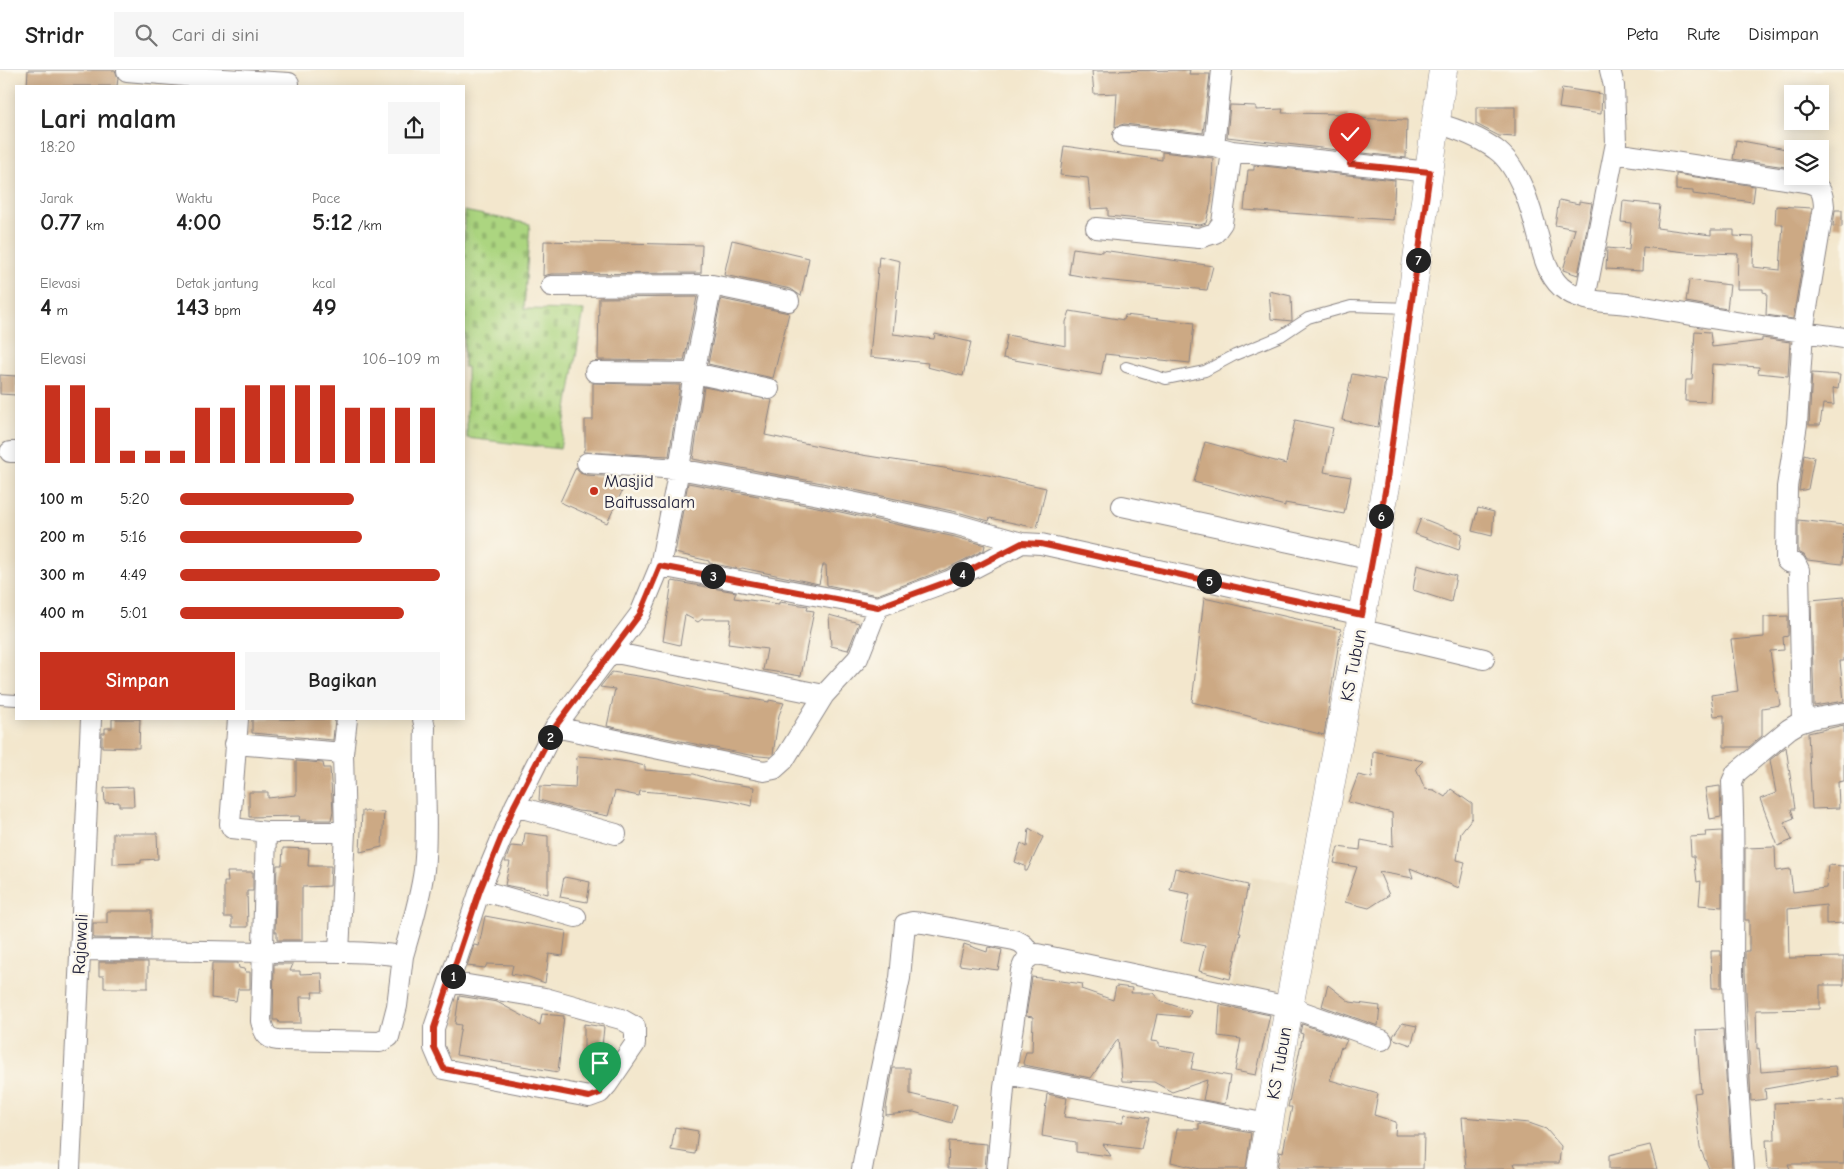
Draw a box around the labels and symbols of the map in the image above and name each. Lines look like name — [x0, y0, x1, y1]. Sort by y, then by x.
pin — [1329, 113, 1371, 164]
pin: 7 — [1406, 248, 1430, 272]
place label: Masjid Baitussalam — [604, 471, 695, 513]
marker: Masjid Baitussalam — [588, 485, 600, 497]
pin: 6 — [1368, 504, 1394, 528]
pin: 4 — [950, 562, 974, 586]
pin: 3 — [700, 564, 726, 588]
pin: 5 — [1196, 568, 1222, 594]
street label: KS Tubun — [1336, 627, 1371, 703]
pin: 2 — [538, 724, 562, 750]
street label: Rajawali — [68, 913, 93, 975]
pin: 1 — [440, 964, 466, 988]
street label: KS Tubun — [1263, 1025, 1296, 1101]
pin — [579, 1042, 621, 1093]

